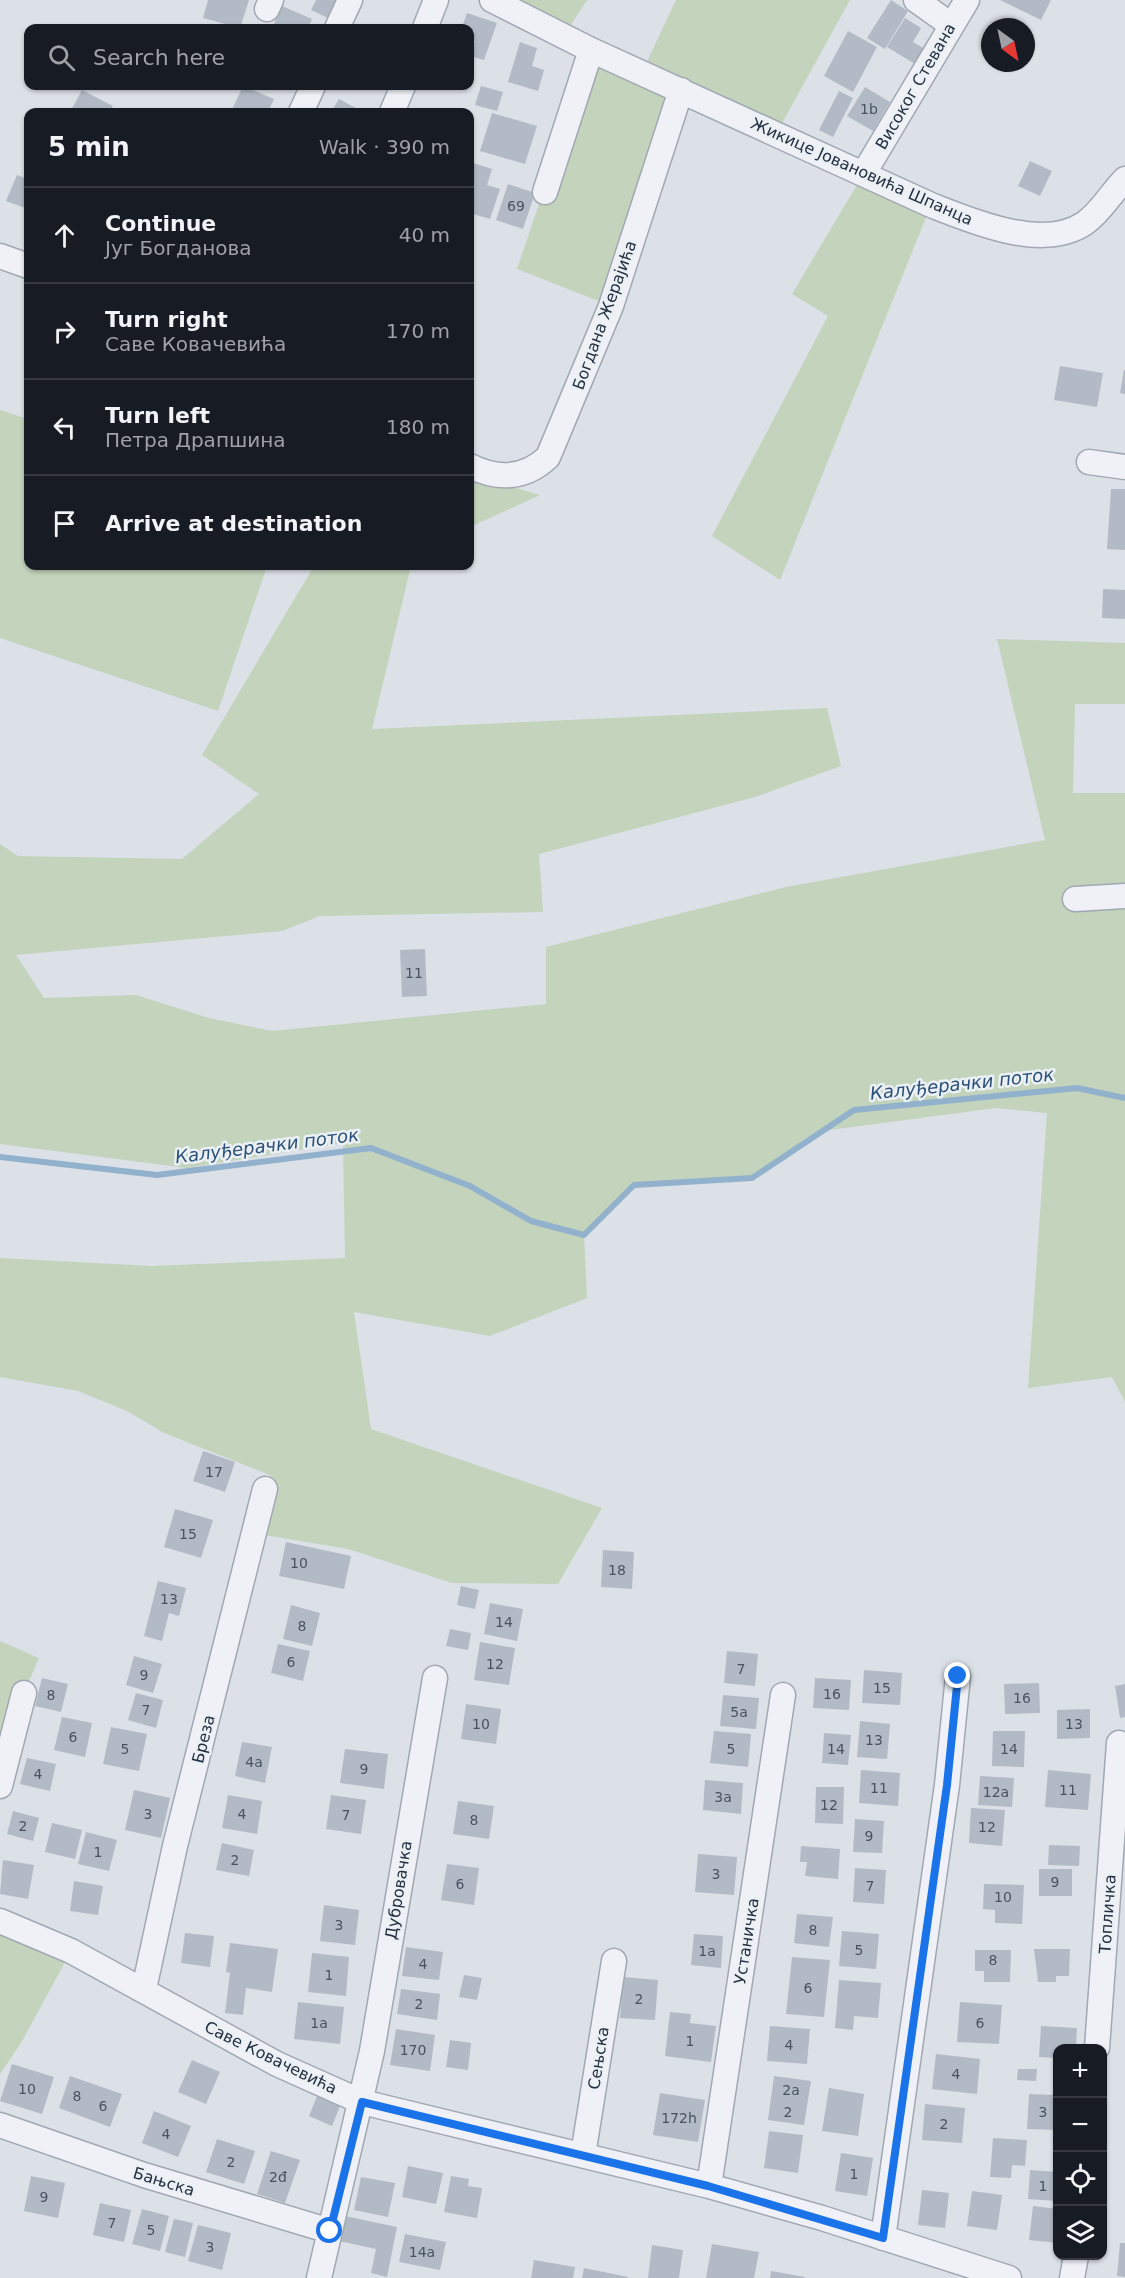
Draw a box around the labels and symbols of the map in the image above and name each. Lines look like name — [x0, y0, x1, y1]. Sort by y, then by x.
north arrow — [981, 18, 1035, 72]
street label: Високог Стевана — [872, 20, 959, 153]
house number: 1b — [860, 101, 878, 117]
street label: Жикице Јовановића Шпанца — [748, 114, 976, 229]
house number: 69 — [507, 198, 525, 214]
street label: Богдана Жерајића — [569, 238, 640, 392]
house number: 11 — [405, 965, 423, 981]
water label: Калуђерачки поток — [869, 1063, 1055, 1104]
water label: Калуђерачки поток — [174, 1124, 360, 1167]
house number: 17 — [205, 1464, 223, 1480]
house number: 15 — [179, 1526, 197, 1542]
house number: 10 — [290, 1555, 308, 1571]
house number: 18 — [608, 1562, 626, 1578]
house number: 13 — [160, 1591, 178, 1607]
house number: 14 — [495, 1614, 513, 1630]
house number: 8 — [298, 1618, 306, 1634]
house number: 6 — [287, 1654, 296, 1670]
house number: 12 — [486, 1656, 504, 1672]
house number: 7 — [737, 1661, 745, 1677]
route end — [944, 1662, 970, 1688]
house number: 9 — [140, 1667, 148, 1683]
house number: 15 — [873, 1680, 891, 1696]
house number: 16 — [823, 1686, 841, 1702]
house number: 8 — [47, 1687, 55, 1703]
house number: 16 — [1013, 1690, 1031, 1706]
house number: 7 — [142, 1702, 150, 1718]
house number: 5a — [730, 1704, 748, 1720]
street label: Бреза — [188, 1713, 219, 1765]
house number: 10 — [472, 1716, 490, 1732]
house number: 13 — [1065, 1716, 1083, 1732]
house number: 6 — [69, 1729, 78, 1745]
house number: 13 — [865, 1732, 883, 1748]
house number: 5 — [121, 1741, 129, 1757]
house number: 5 — [727, 1741, 735, 1757]
house number: 14 — [827, 1741, 845, 1757]
house number: 14 — [1000, 1741, 1018, 1757]
house number: 4a — [245, 1754, 263, 1770]
house number: 9 — [360, 1761, 368, 1777]
house number: 4 — [34, 1766, 43, 1782]
house number: 11 — [870, 1780, 888, 1796]
house number: 11 — [1059, 1782, 1077, 1798]
house number: 12a — [983, 1784, 1009, 1800]
house number: 3a — [714, 1789, 732, 1805]
house number: 12 — [820, 1797, 838, 1813]
house number: 3 — [144, 1806, 152, 1822]
house number: 4 — [238, 1806, 247, 1822]
house number: 7 — [342, 1807, 350, 1823]
house number: 8 — [470, 1812, 478, 1828]
house number: 2 — [19, 1818, 27, 1834]
house number: 12 — [978, 1819, 996, 1835]
house number: 9 — [865, 1828, 873, 1844]
street label: Дубровачка — [381, 1839, 416, 1941]
house number: 1 — [94, 1844, 102, 1860]
house number: 2 — [231, 1852, 239, 1868]
house number: 3 — [712, 1866, 720, 1882]
house number: 9 — [1051, 1874, 1059, 1890]
street label: Топличка — [1095, 1874, 1120, 1955]
house number: 6 — [456, 1876, 465, 1892]
house number: 7 — [866, 1878, 874, 1894]
house number: 10 — [994, 1889, 1012, 1905]
street label: Устаничка — [730, 1896, 763, 1986]
house number: 3 — [335, 1917, 343, 1933]
house number: 8 — [809, 1922, 817, 1938]
house number: 5 — [855, 1942, 863, 1958]
house number: 1a — [698, 1943, 716, 1959]
house number: 8 — [989, 1952, 997, 1968]
house number: 4 — [419, 1956, 428, 1972]
house number: 1 — [325, 1967, 333, 1983]
house number: 6 — [804, 1980, 813, 1996]
house number: 2 — [635, 1991, 643, 2007]
house number: 2 — [415, 1996, 423, 2012]
house number: 1a — [310, 2015, 328, 2031]
house number: 6 — [976, 2015, 985, 2031]
street label: Саве Ковачевића — [201, 2017, 340, 2098]
street label: Сењска — [584, 2025, 613, 2091]
house number: 1 — [686, 2033, 694, 2049]
house number: 4 — [785, 2037, 794, 2053]
house number: 170 — [400, 2042, 426, 2058]
house number: 4 — [952, 2066, 961, 2082]
house number: 10 — [18, 2081, 36, 2097]
house number: 2a — [782, 2082, 800, 2098]
house number: 8 — [73, 2088, 81, 2104]
house number: 6 — [99, 2098, 108, 2114]
house number: 2 — [784, 2104, 792, 2120]
house number: 3 — [1039, 2104, 1047, 2120]
house number: 172h — [661, 2110, 697, 2126]
house number: 2 — [940, 2116, 948, 2132]
house number: 4 — [162, 2126, 171, 2142]
house number: 2 — [227, 2154, 235, 2170]
street label: Бањска — [131, 2163, 197, 2200]
house number: 1 — [850, 2166, 858, 2182]
house number: 2đ — [269, 2169, 287, 2185]
house number: 1 — [1039, 2178, 1047, 2194]
house number: 9 — [40, 2189, 48, 2205]
house number: 7 — [108, 2215, 116, 2231]
route start — [316, 2217, 342, 2243]
house number: 5 — [147, 2222, 155, 2238]
house number: 3 — [206, 2239, 214, 2255]
house number: 14a — [409, 2244, 435, 2260]

